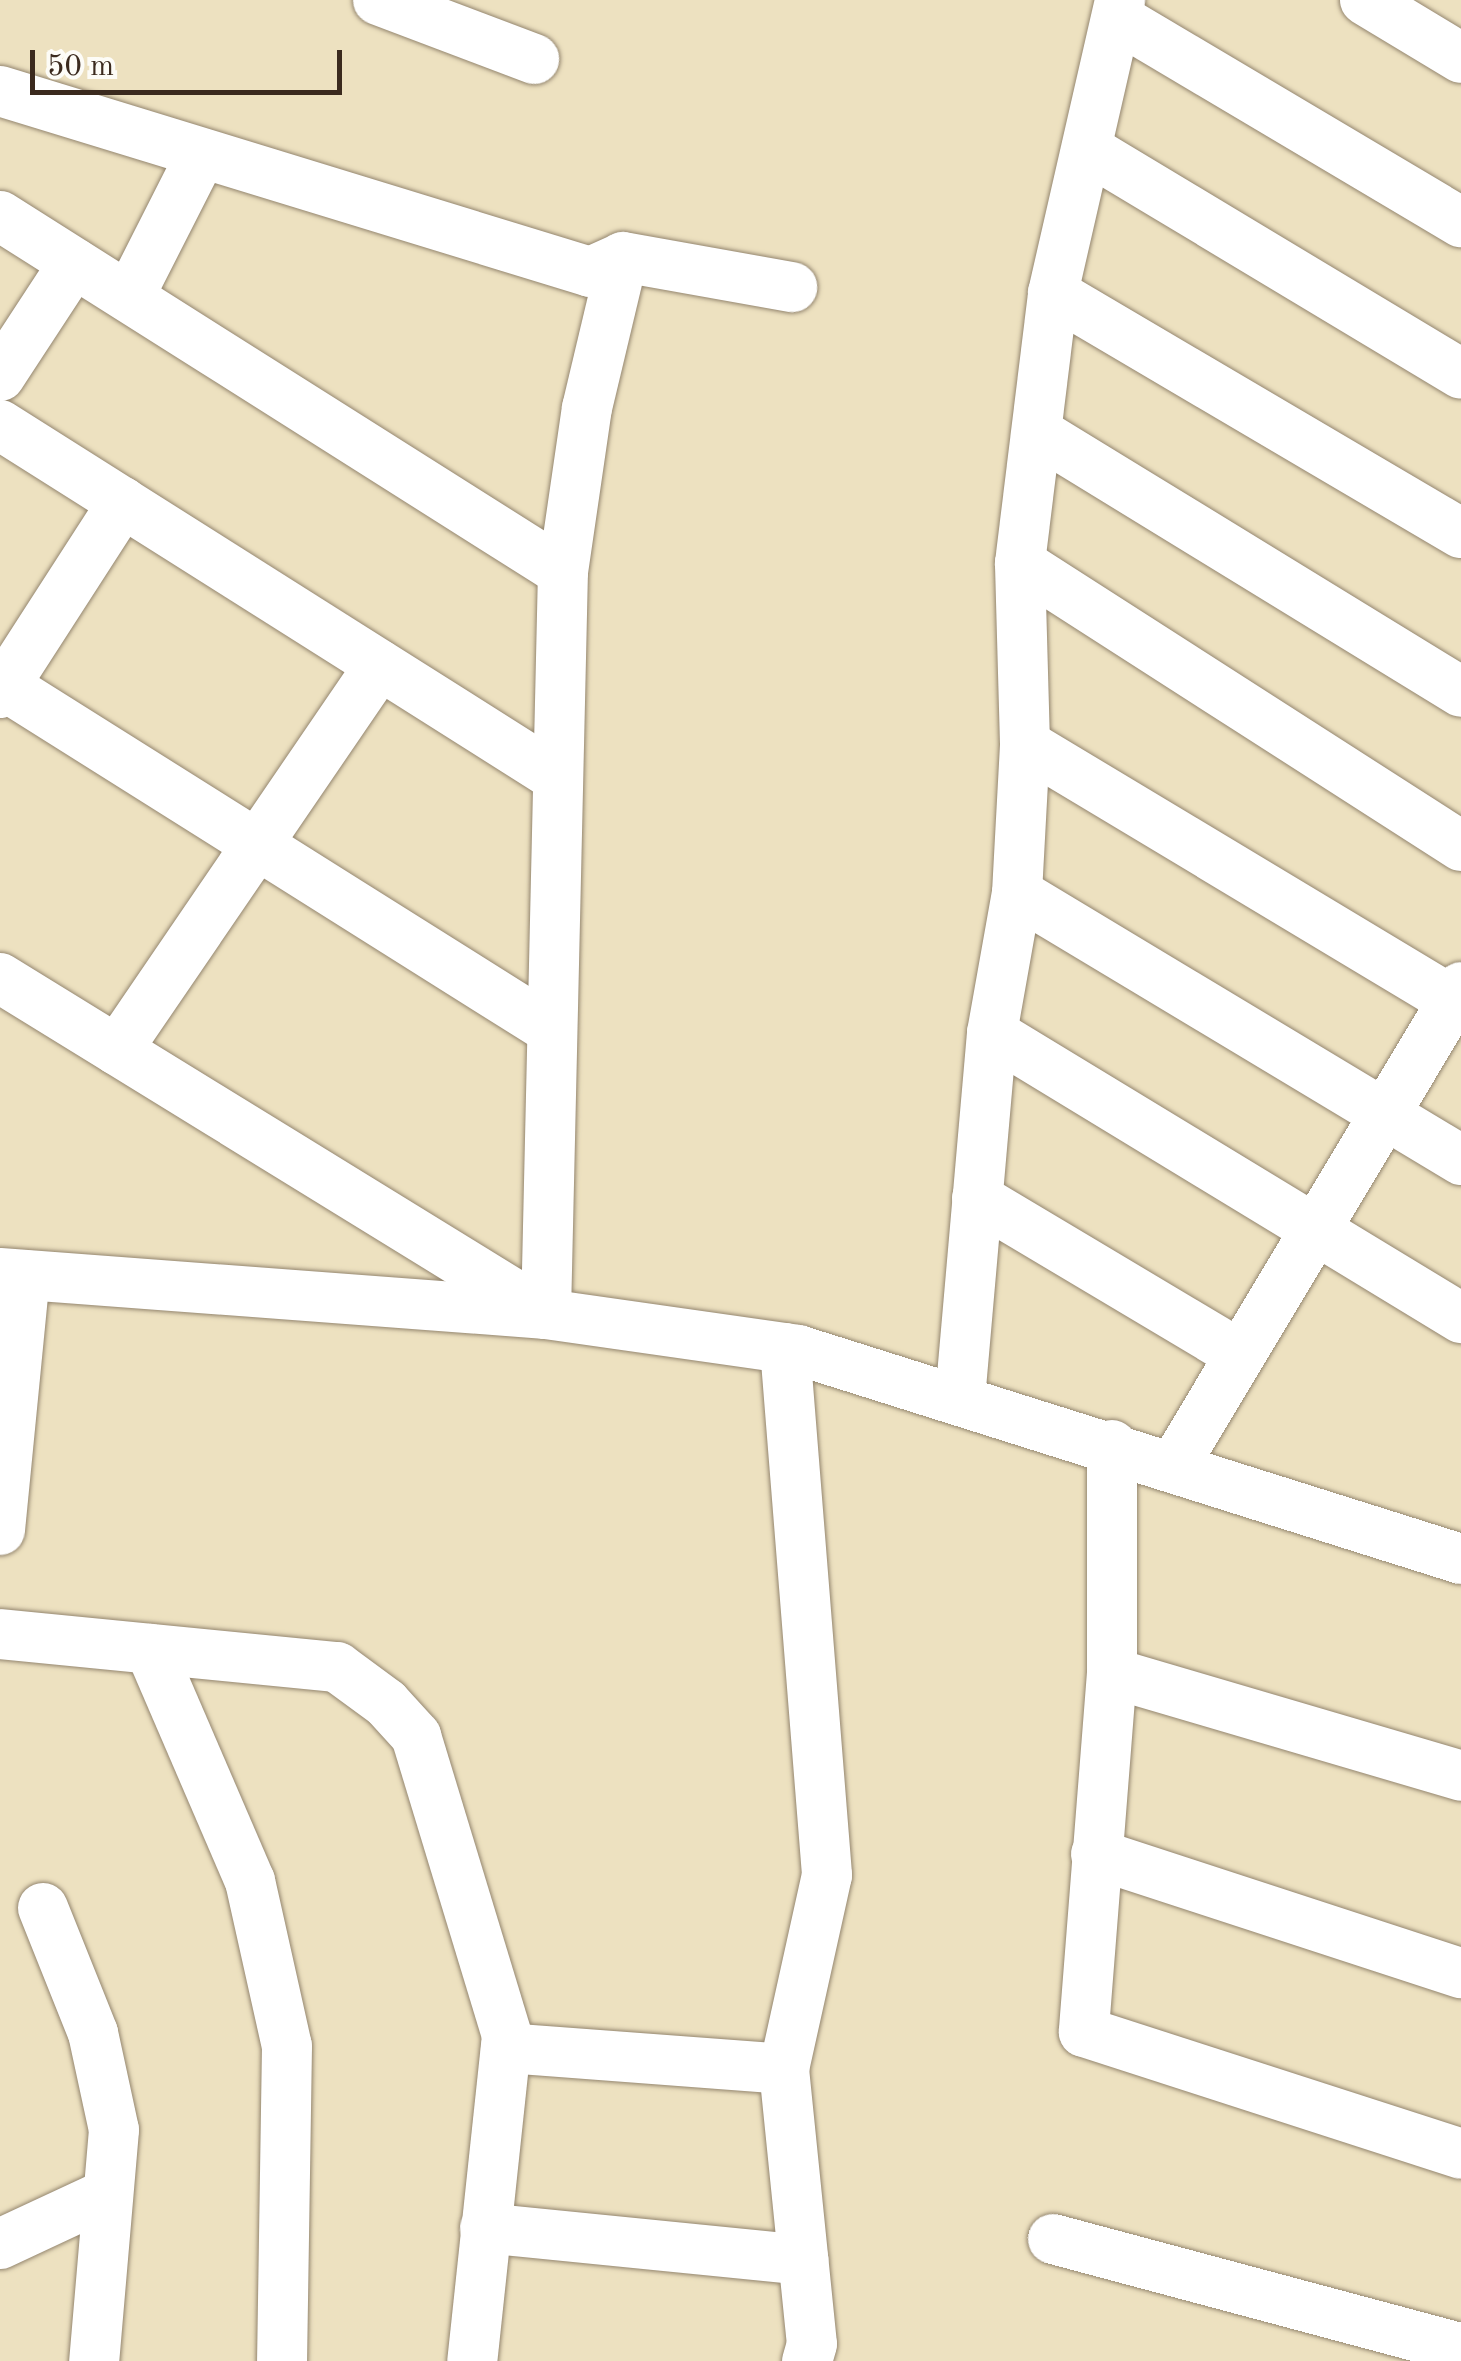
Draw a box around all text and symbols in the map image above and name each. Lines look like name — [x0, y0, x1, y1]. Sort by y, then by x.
scale bar — [35, 30, 348, 92]
text: 50 m — [47, 52, 114, 82]

